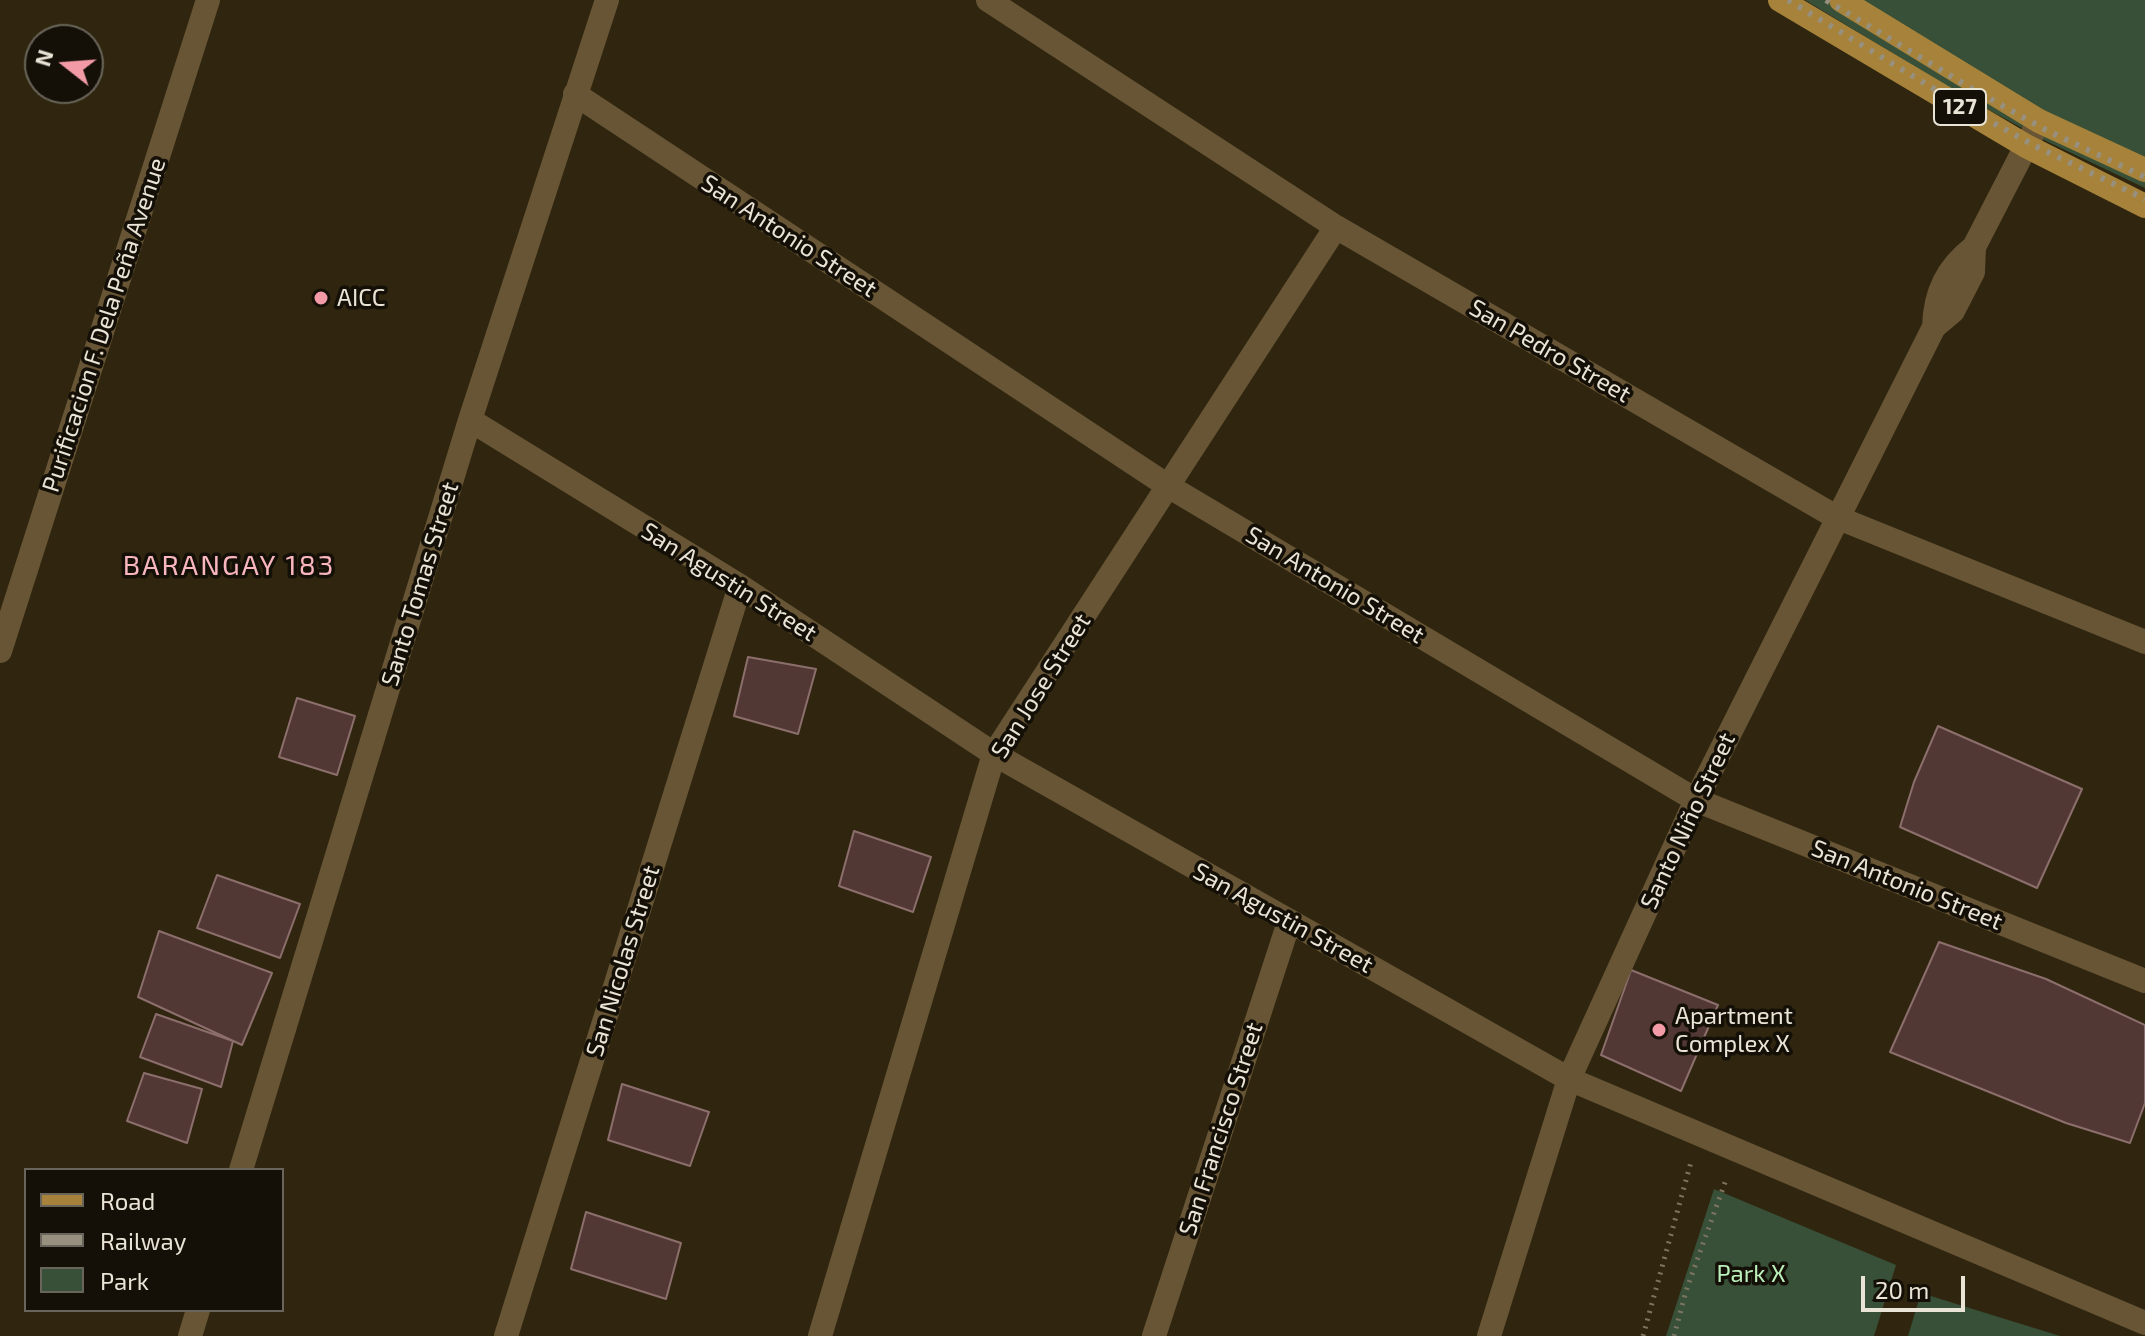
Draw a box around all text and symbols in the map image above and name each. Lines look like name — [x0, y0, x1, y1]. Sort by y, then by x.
north arrow — [24, 24, 104, 104]
text: N — [28, 46, 58, 69]
road number: 127 — [1934, 89, 1986, 125]
street label: Purificacion F. Dela Peña Avenue — [36, 154, 172, 496]
street label: San Antonio Street — [696, 169, 882, 303]
place label: AICC — [337, 284, 385, 312]
marker: AICC — [312, 289, 330, 307]
street label: San Pedro Street — [1464, 293, 1636, 409]
street label: Santo Tomas Street — [375, 478, 465, 690]
street label: San Agustin Street — [636, 516, 822, 648]
street label: San Antonio Street — [1241, 520, 1429, 650]
district label: BARANGAY 183 — [123, 549, 335, 583]
street label: San Jose Street — [985, 608, 1097, 764]
street label: Santo Niño Street — [1635, 728, 1741, 914]
street label: San Antonio Street — [1807, 834, 2007, 936]
street label: San Agustin Street — [1188, 857, 1378, 979]
street label: San Nicolas Street — [580, 862, 666, 1060]
place label: Apartment Complex X — [1675, 1002, 1793, 1058]
street label: San Francisco Street — [1173, 1019, 1269, 1239]
marker: Apartment Complex X — [1650, 1021, 1668, 1039]
legend — [24, 1168, 284, 1312]
text: Road — [100, 1186, 155, 1215]
text: Railway — [100, 1226, 186, 1255]
park label: Park X — [1716, 1260, 1786, 1288]
scale bar — [1865, 1260, 1969, 1310]
text: Park — [100, 1266, 149, 1295]
text: 20 m — [1875, 1275, 1929, 1304]

